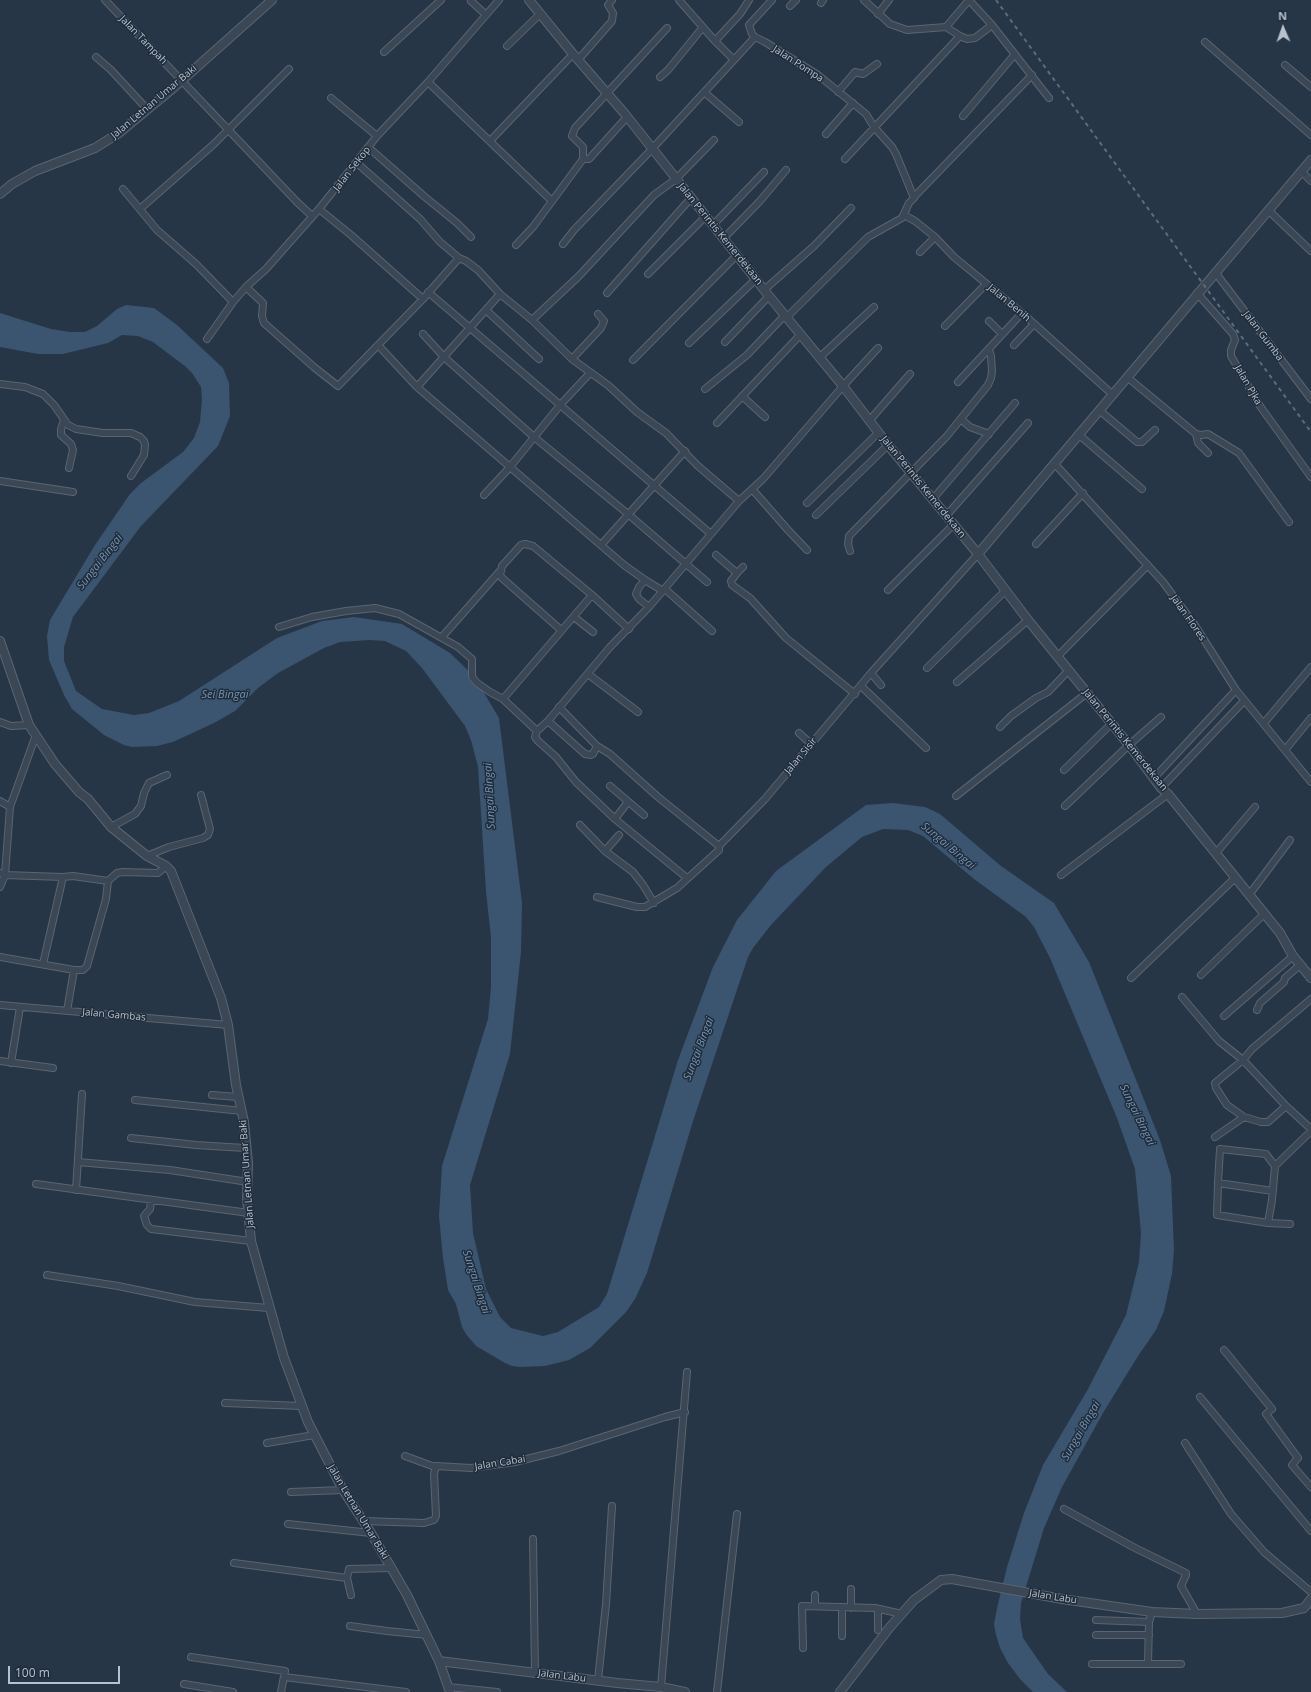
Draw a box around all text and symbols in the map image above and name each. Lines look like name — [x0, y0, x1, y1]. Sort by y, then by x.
north arrow — [1263, 8, 1303, 48]
text: N — [1278, 8, 1287, 23]
street label: Jalan Tampah — [117, 13, 169, 67]
street label: Jalan Pompa — [770, 43, 826, 85]
street label: Jalan Letnan Umar Baki — [109, 63, 199, 141]
street label: Jalan Sekop — [331, 144, 373, 194]
street label: Jalan Perintis Kemerdekaan — [675, 181, 765, 287]
street label: Jalan Benih — [985, 282, 1033, 324]
street label: Jalan Gumba — [1240, 309, 1286, 363]
street label: Jalan Pjka — [1232, 363, 1264, 407]
street label: Jalan Perintis Kemerdekaan — [878, 434, 968, 540]
water label: Sungai Bingai — [74, 532, 126, 592]
street label: Jalan Flores — [1168, 593, 1208, 643]
street label: Jalan Perintis Kemerdekaan — [1080, 687, 1170, 793]
water label: Sei Bingai — [201, 688, 249, 702]
street label: Jalan Sisir — [782, 735, 820, 777]
water label: Sungai Bingai — [482, 763, 498, 829]
water label: Sungai Bingai — [918, 820, 978, 872]
street label: Jalan Gambas — [82, 1006, 146, 1024]
water label: Sungai Bingai — [681, 1016, 717, 1082]
water label: Sungai Bingai — [1117, 1082, 1157, 1148]
street label: Jalan Letnan Umar Baki — [237, 1119, 257, 1229]
water label: Sungai Bingai — [459, 1248, 493, 1316]
water label: Sungai Bingai — [1059, 1399, 1103, 1463]
street label: Jalan Cabai — [474, 1453, 526, 1473]
street label: Jalan Letnan Umar Baki — [325, 1462, 391, 1562]
street label: Jalan Labu — [1028, 1587, 1078, 1607]
scale bar — [10, 1658, 122, 1684]
text: 100 m — [15, 1664, 50, 1681]
street label: Jalan Labu — [537, 1667, 587, 1685]

